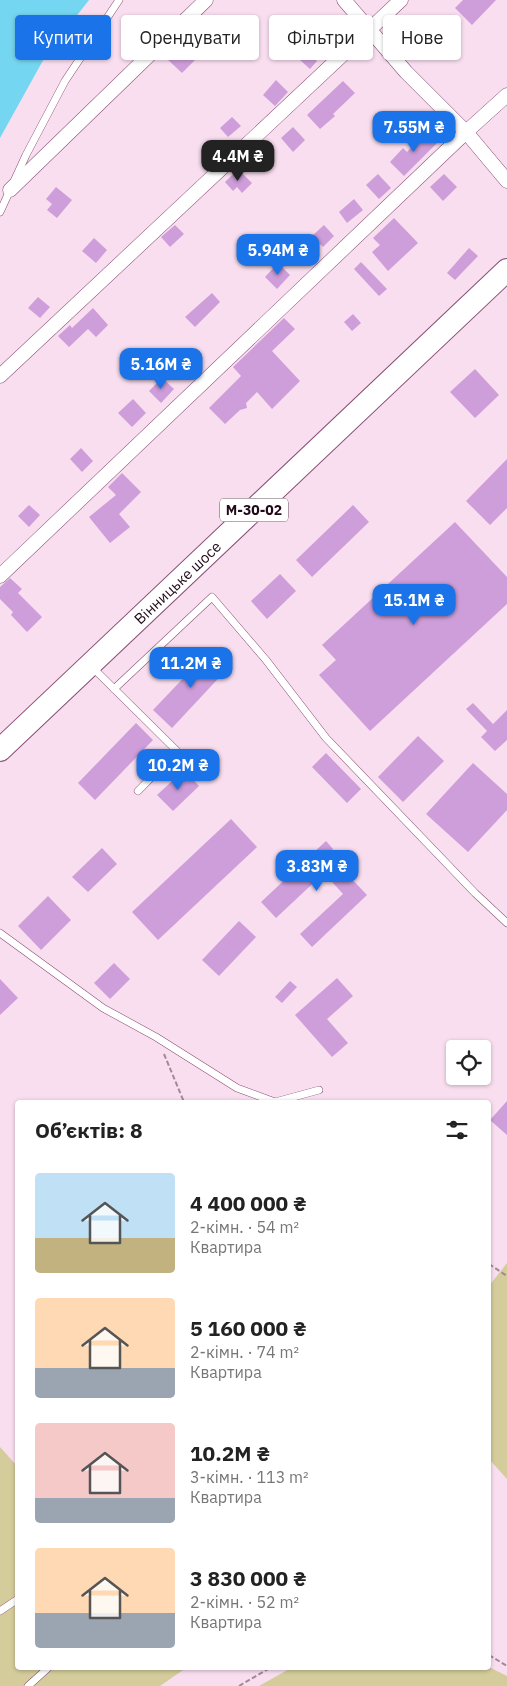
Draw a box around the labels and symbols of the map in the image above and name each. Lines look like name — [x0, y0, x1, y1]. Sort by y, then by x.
pin: 7.55M ₴ — [368, 110, 460, 153]
pin: 4.4M ₴ — [197, 140, 279, 182]
pin: 5.94M ₴ — [232, 234, 324, 276]
pin: 5.16M ₴ — [115, 348, 207, 390]
road number: М-30-02 — [220, 498, 288, 522]
street label: Вінницьке шосе — [130, 537, 225, 628]
pin: 15.1M ₴ — [368, 584, 460, 626]
pin: 11.2M ₴ — [145, 646, 237, 689]
pin: 10.2M ₴ — [132, 748, 224, 791]
pin: 3.83M ₴ — [271, 850, 363, 892]

